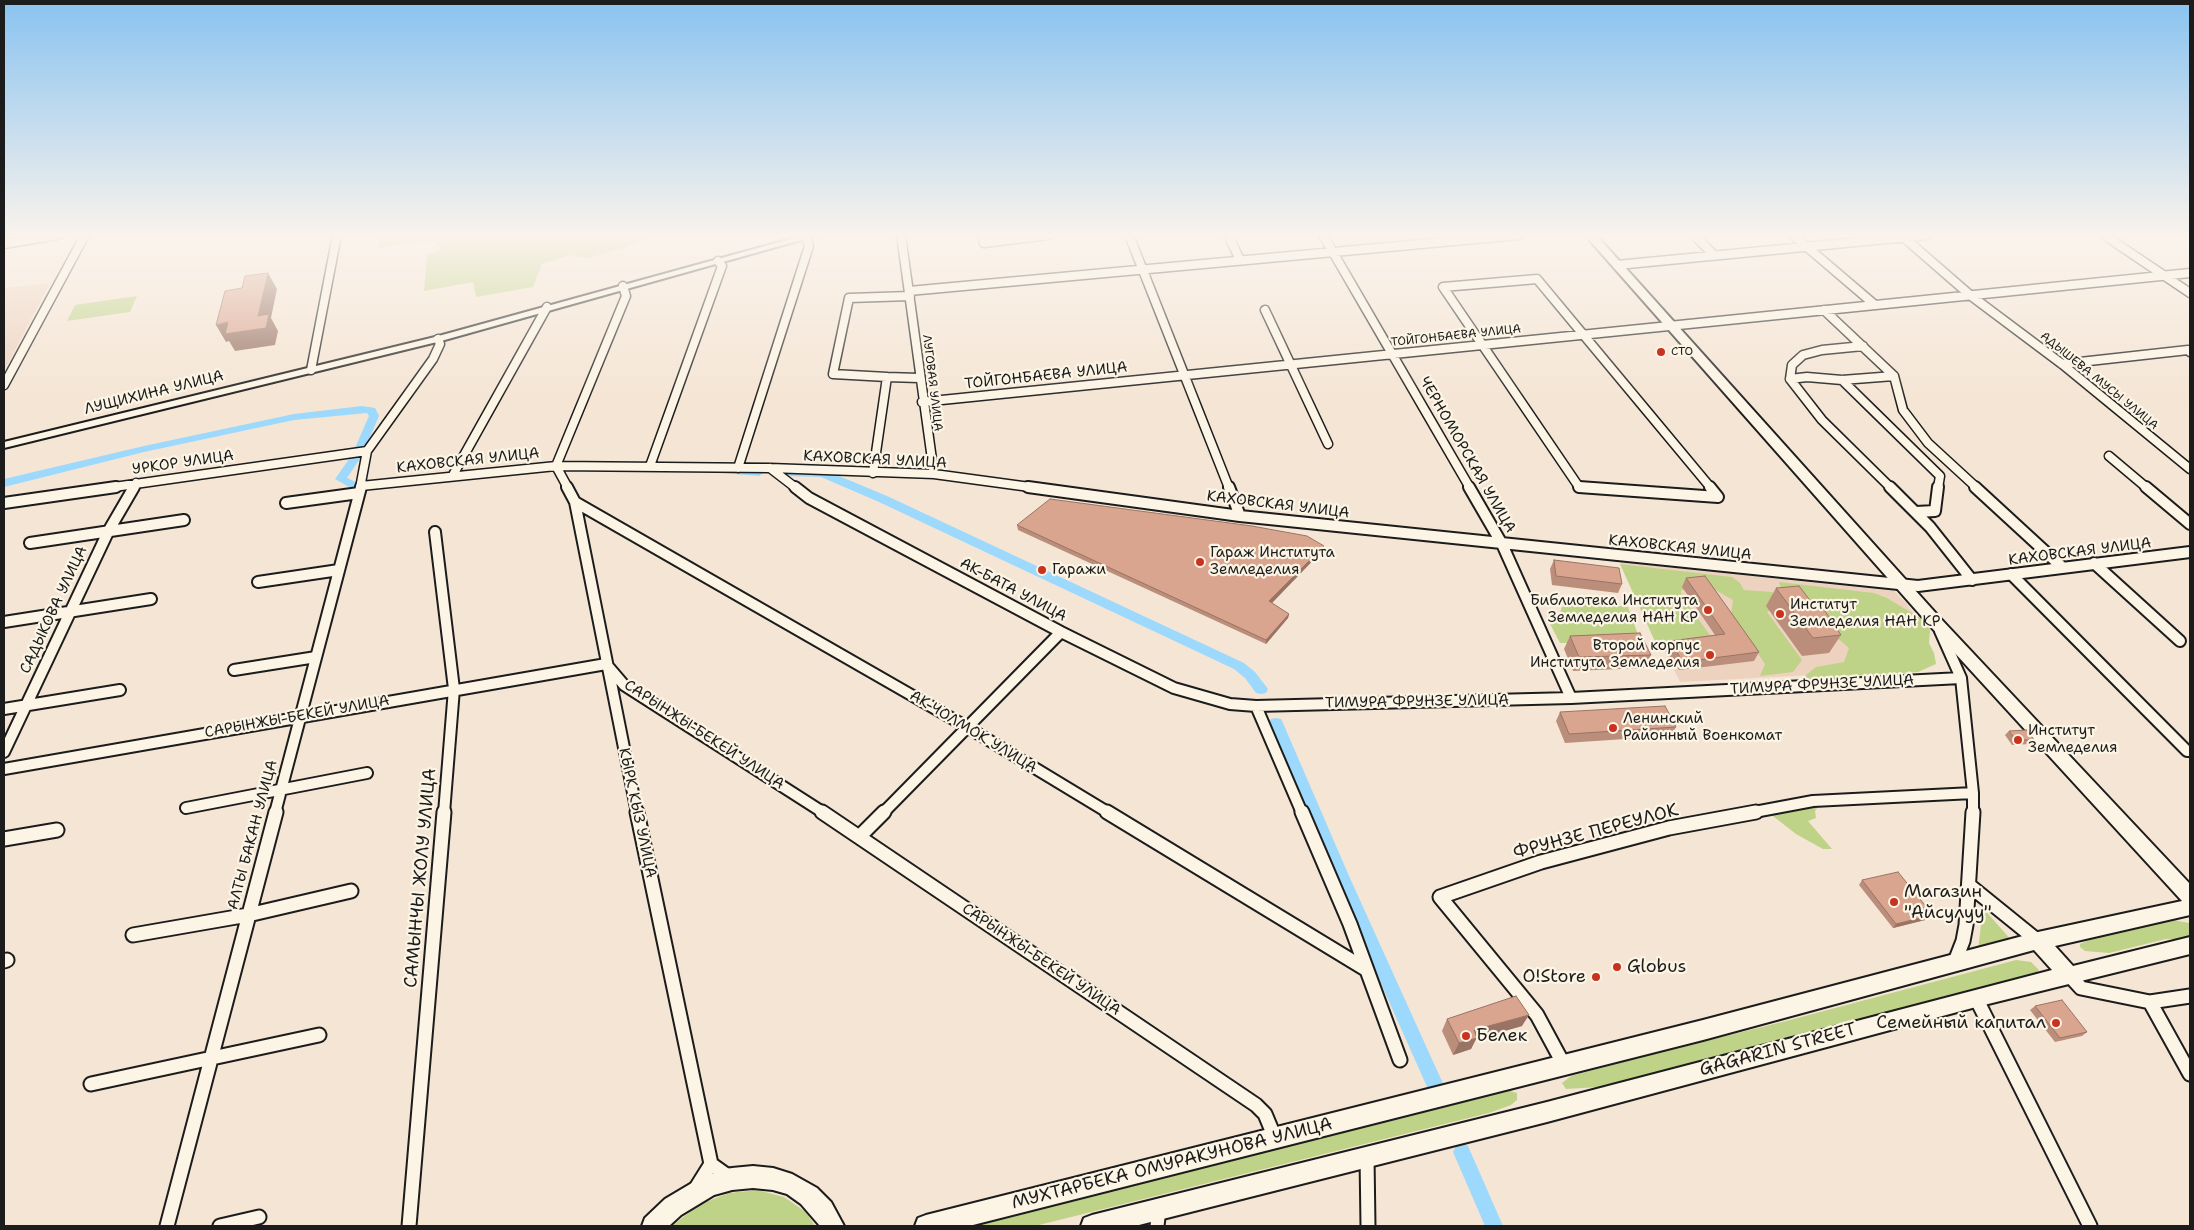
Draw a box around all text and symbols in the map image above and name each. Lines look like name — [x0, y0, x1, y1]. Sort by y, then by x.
street label: ТОЙГОНБАЕВА УЛИЦА — [1390, 322, 1522, 350]
street label: АДЫШЕВА МУСЫ УЛИЦА — [2037, 329, 2161, 433]
street label: ЛУГОВАЯ УЛИЦА — [919, 334, 945, 432]
place label: СТО — [1671, 345, 1693, 359]
marker: СТО — [1655, 346, 1667, 358]
street label: ТОЙГОНБАЕВА УЛИЦА — [964, 358, 1128, 394]
street label: ЛУЩИХИНА УЛИЦА — [82, 367, 226, 419]
street label: ЧЕРНОМОРСКАЯ УЛИЦА — [1415, 374, 1519, 536]
street label: КАХОВСКАЯ УЛИЦА — [396, 445, 540, 477]
street label: УРКОР УЛИЦА — [131, 447, 235, 479]
street label: КАХОВСКАЯ УЛИЦА — [803, 447, 947, 473]
street label: КАХОВСКАЯ УЛИЦА — [1206, 487, 1350, 523]
street label: КАХОВСКАЯ УЛИЦА — [1608, 532, 1752, 564]
street label: КАХОВСКАЯ УЛИЦА — [2008, 534, 2152, 570]
street label: САДЫКОВА УЛИЦА — [17, 543, 91, 677]
place label: Гараж Института Земледелия — [1210, 544, 1335, 579]
street label: АК-БАТА УЛИЦА — [957, 554, 1069, 626]
marker: Гараж Института Земледелия — [1194, 556, 1206, 568]
place label: Гаражи — [1052, 561, 1106, 579]
marker: Гаражи — [1036, 564, 1048, 576]
place label: Библиотека Института Земледелия НАН КР — [1530, 592, 1698, 627]
place label: Институт Земледелия НАН КР — [1790, 596, 1940, 631]
marker: Библиотека Института Земледелия НАН КР — [1702, 604, 1714, 616]
marker: Институт Земледелия НАН КР — [1774, 608, 1786, 620]
place label: Второй корпус Института Земледелия — [1530, 637, 1700, 672]
marker: Второй корпус Института Земледелия — [1704, 649, 1716, 661]
street label: ТИМУРА ФРУНЗЕ УЛИЦА — [1730, 671, 1914, 699]
street label: САРЫНЖЫ-БЕКЕЙ УЛИЦА — [621, 676, 787, 794]
street label: АК-ЧОЛМОК УЛИЦА — [906, 687, 1040, 777]
street label: ТИМУРА ФРУНЗЕ УЛИЦА — [1325, 691, 1509, 713]
street label: САРЫНЖЫ-БЕКЕЙ УЛИЦА — [203, 692, 391, 742]
place label: Ленинский Районный Военкомат — [1623, 710, 1782, 745]
marker: Ленинский Районный Военкомат — [1607, 722, 1619, 734]
place label: Институт Земледелия — [2028, 722, 2117, 757]
marker: Институт Земледелия — [2012, 734, 2024, 746]
street label: КЫРК КЫЗ УЛИЦА — [614, 746, 660, 880]
street label: АЛТЫ БАКАН УЛИЦА — [224, 758, 282, 912]
street label: САМЫНЧЫ ЖОЛУ УЛИЦА — [401, 767, 441, 989]
street label: ФРУНЗЕ ПЕРЕУЛОК — [1511, 800, 1681, 864]
place label: Магазин "Айсулуу" — [1904, 881, 1992, 924]
marker: Магазин "Айсулуу" — [1888, 896, 1900, 908]
street label: САРЫНЖЫ-БЕКЕЙ УЛИЦА — [958, 900, 1124, 1020]
place label: Globus — [1627, 956, 1686, 978]
marker: Globus — [1611, 961, 1623, 973]
place label: O!Store — [1523, 966, 1586, 988]
marker: O!Store — [1590, 971, 1602, 983]
place label: Семейный капитал — [1876, 1012, 2046, 1034]
marker: Семейный капитал — [2050, 1017, 2062, 1029]
street label: GAGARIN STREET — [1697, 1019, 1859, 1081]
place label: Белек — [1476, 1025, 1527, 1047]
marker: Белек — [1460, 1030, 1472, 1042]
street label: МУХТАРБЕКА ОМУРАКУНОВА УЛИЦА — [1009, 1114, 1335, 1214]

